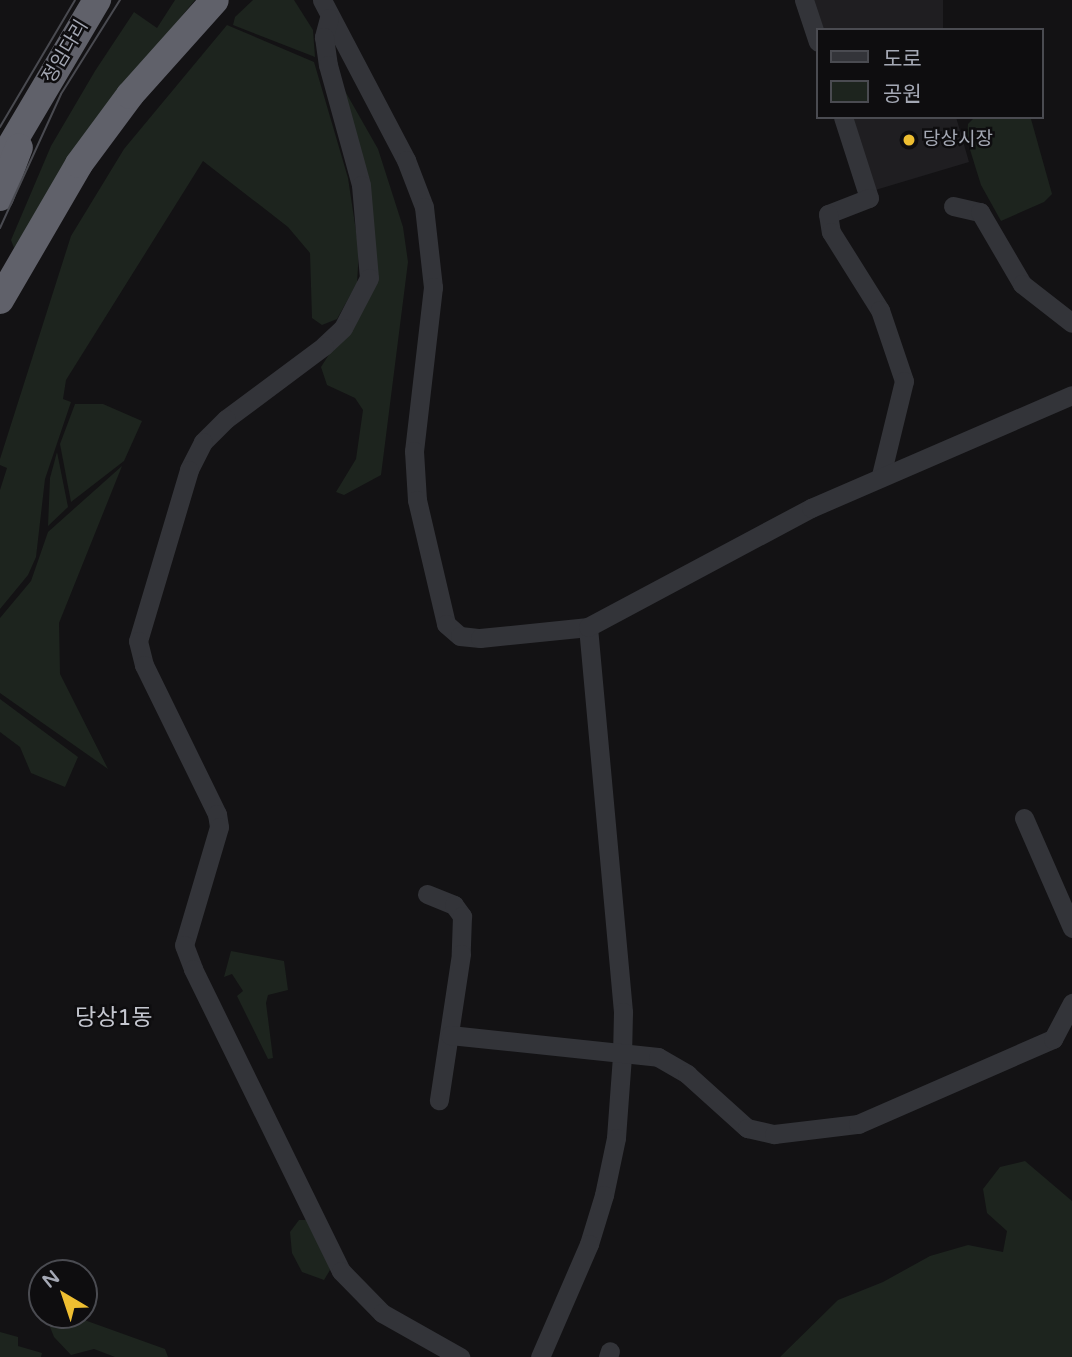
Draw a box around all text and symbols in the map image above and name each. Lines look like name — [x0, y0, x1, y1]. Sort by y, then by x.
street label: 정임다리 — [38, 16, 94, 88]
legend — [816, 28, 1044, 119]
text: 도로 — [883, 47, 922, 72]
text: 공원 — [883, 82, 922, 107]
place label: 당상시장 — [923, 129, 993, 151]
marker: 당상시장 — [901, 132, 917, 148]
district label: 당상1동 — [75, 1004, 153, 1032]
north arrow — [28, 1259, 98, 1329]
text: N — [38, 1266, 64, 1293]

